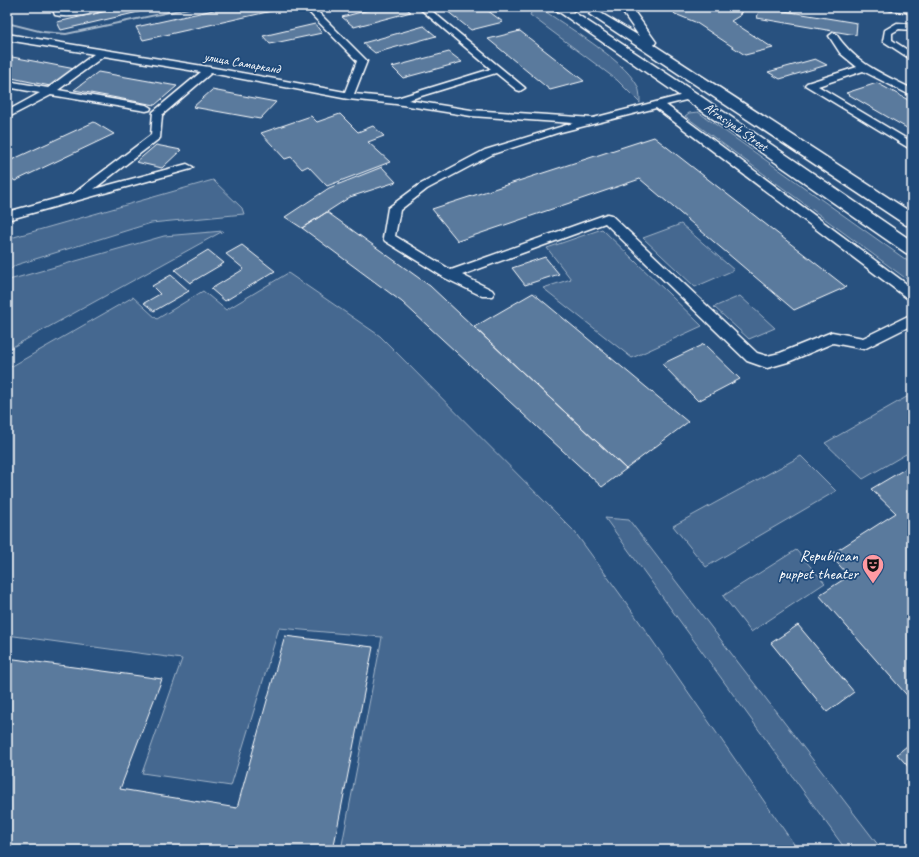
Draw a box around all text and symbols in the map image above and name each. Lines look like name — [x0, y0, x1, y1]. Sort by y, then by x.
street label: улица Самарканд — [202, 48, 283, 78]
street label: Afrasiyab Street — [701, 99, 772, 156]
place label: Republican puppet theater — [779, 546, 859, 584]
theatre icon: Republican puppet theater — [860, 552, 886, 585]

